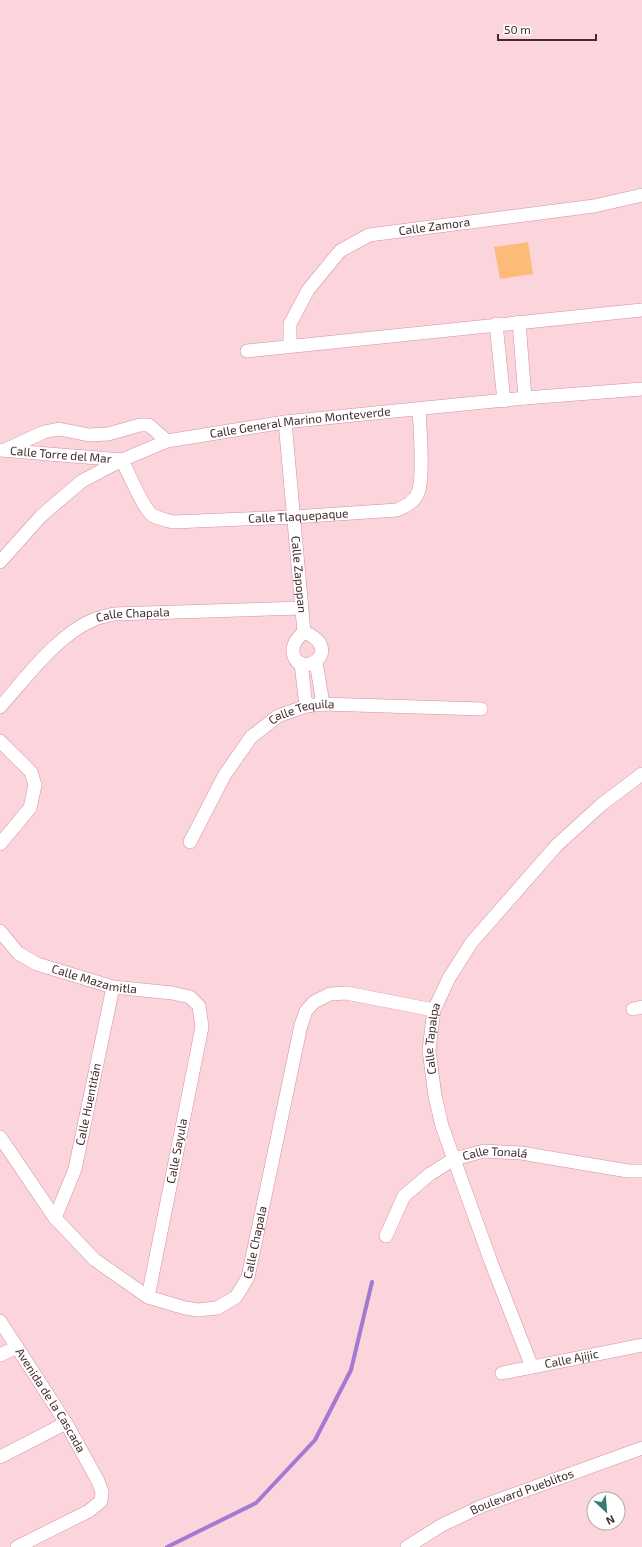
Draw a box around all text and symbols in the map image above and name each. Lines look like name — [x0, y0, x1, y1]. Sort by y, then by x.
scale bar — [498, 16, 596, 42]
text: 50 m — [504, 22, 531, 36]
street label: Calle Zamora — [398, 214, 471, 237]
street label: Calle General Marino Monteverde — [209, 403, 391, 440]
street label: Calle Torre del Mar — [10, 443, 112, 465]
street label: Calle Tlaquepaque — [248, 505, 349, 525]
street label: Calle Zapopan — [289, 535, 310, 614]
street label: Calle Chapala — [94, 604, 170, 624]
street label: Calle Tequila — [265, 696, 335, 727]
street label: Calle Mazamitla — [50, 961, 138, 995]
street label: Calle Tapalpa — [421, 1000, 443, 1076]
street label: Calle Huentitán — [72, 1062, 103, 1147]
street label: Calle Sayula — [163, 1117, 189, 1185]
street label: Calle Tonalá — [461, 1143, 529, 1162]
street label: Calle Chapala — [240, 1205, 269, 1280]
street label: Avenida de la Cascada — [13, 1345, 89, 1455]
street label: Calle Ajijic — [543, 1346, 600, 1370]
street label: Boulevard Pueblitos — [467, 1465, 575, 1517]
north arrow — [586, 1491, 626, 1531]
text: N — [604, 1513, 617, 1528]

